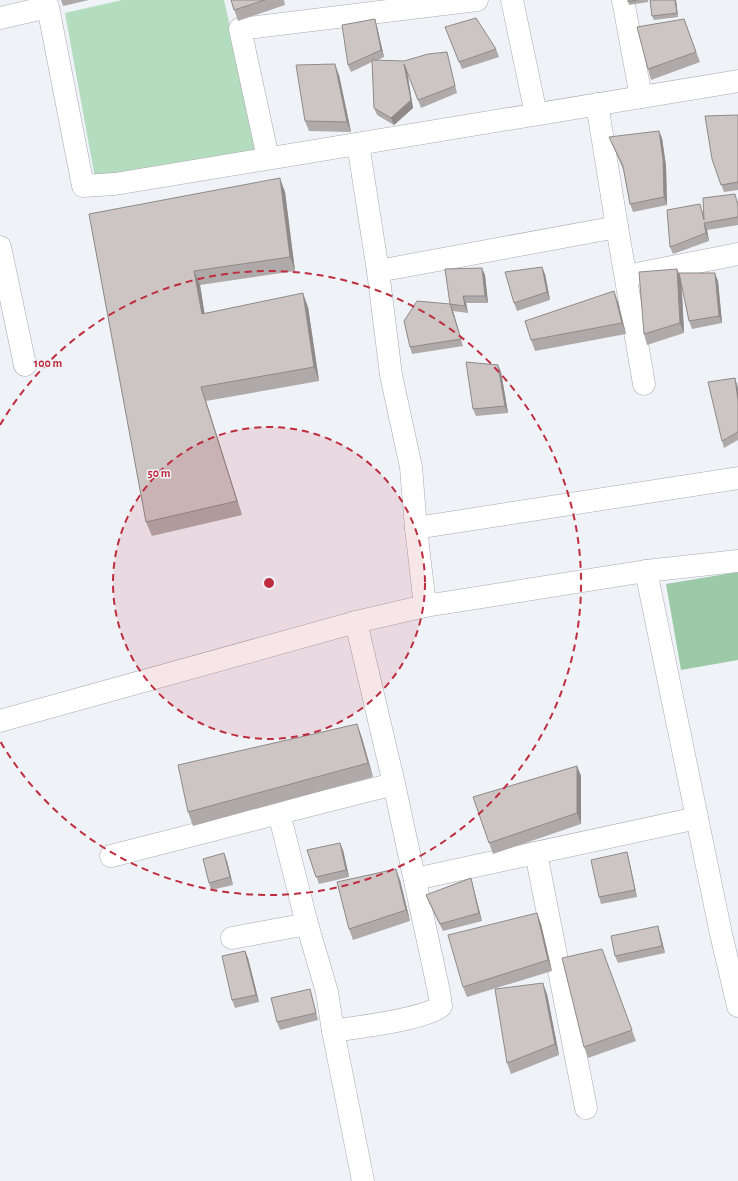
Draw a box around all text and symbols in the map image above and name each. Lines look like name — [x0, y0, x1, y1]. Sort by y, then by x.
text: 100 m — [34, 357, 62, 369]
text: 50 m — [148, 467, 171, 479]
centre of rings — [262, 576, 276, 590]

